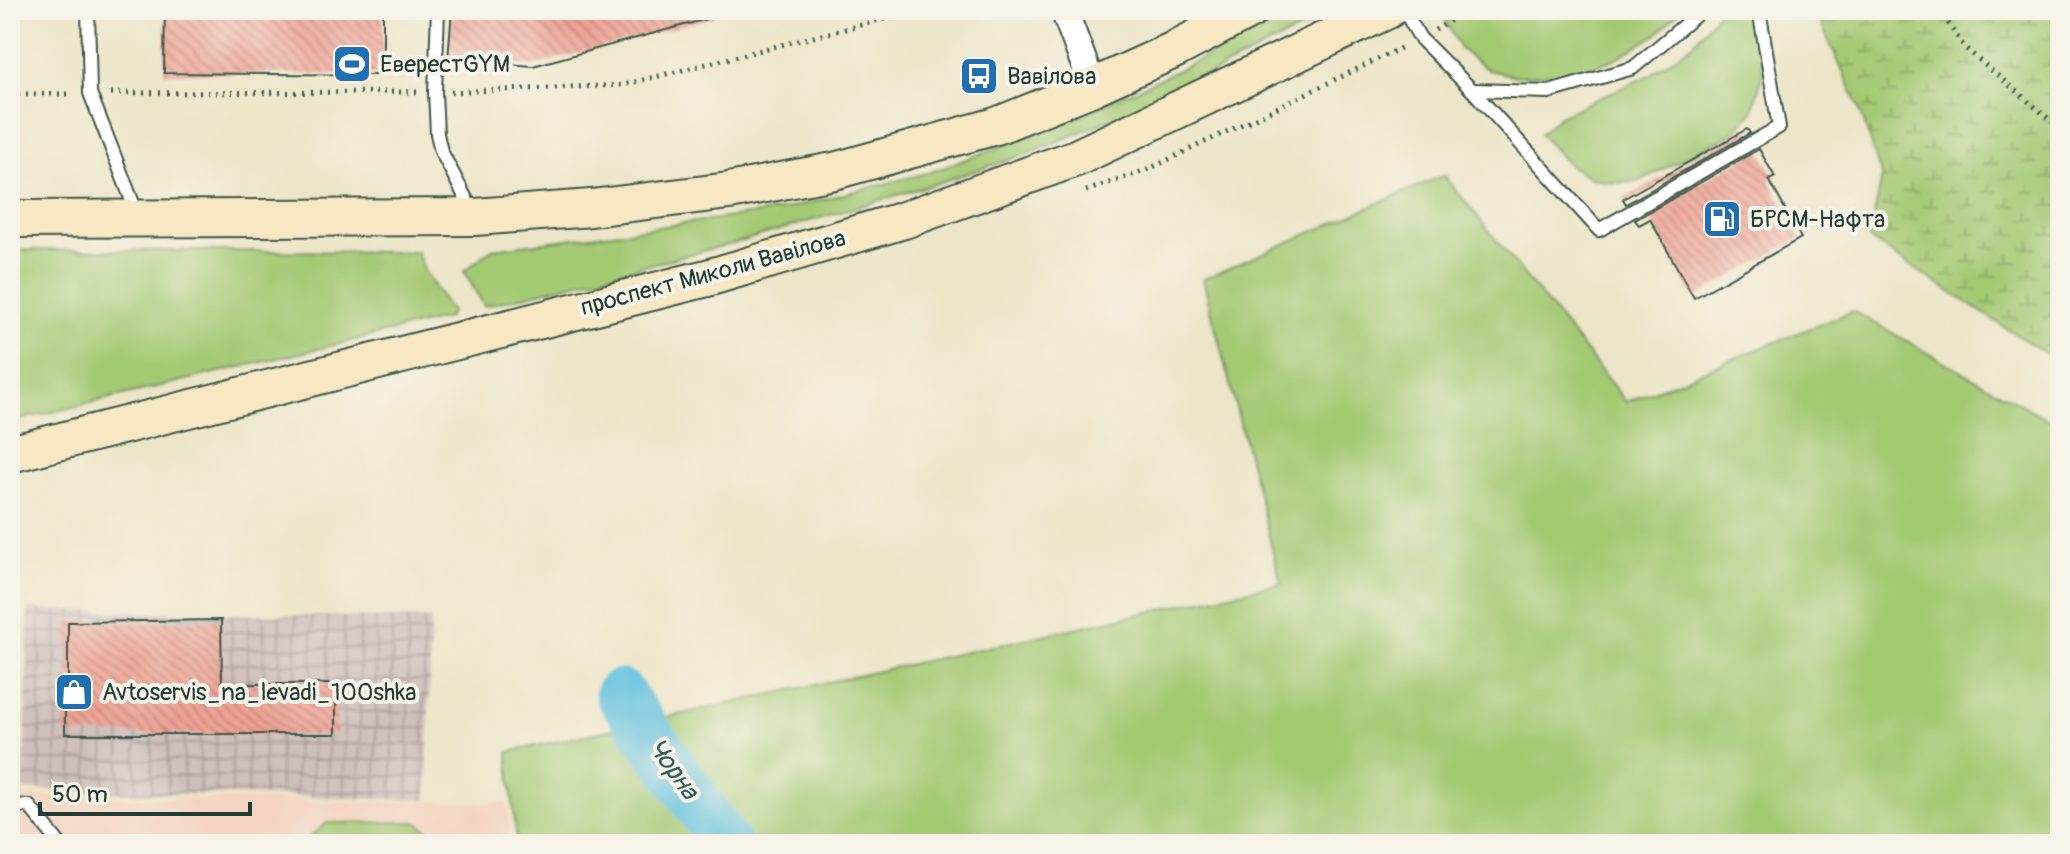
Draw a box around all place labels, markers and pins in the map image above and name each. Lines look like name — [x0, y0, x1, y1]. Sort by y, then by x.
sports icon: ЕверестGYM — [331, 43, 373, 85]
place label: ЕверестGYM — [380, 50, 510, 79]
bus stop icon: Вавілова — [958, 55, 1000, 97]
place label: Вавілова — [1007, 62, 1096, 91]
fuel station icon: БРСМ-Нафта — [1701, 198, 1743, 240]
place label: БРСМ-Нафта — [1750, 205, 1885, 234]
shop icon: Avtoservis_na_levadi_100shka — [53, 671, 95, 713]
place label: Avtoservis_na_levadi_100shka — [102, 678, 416, 707]

